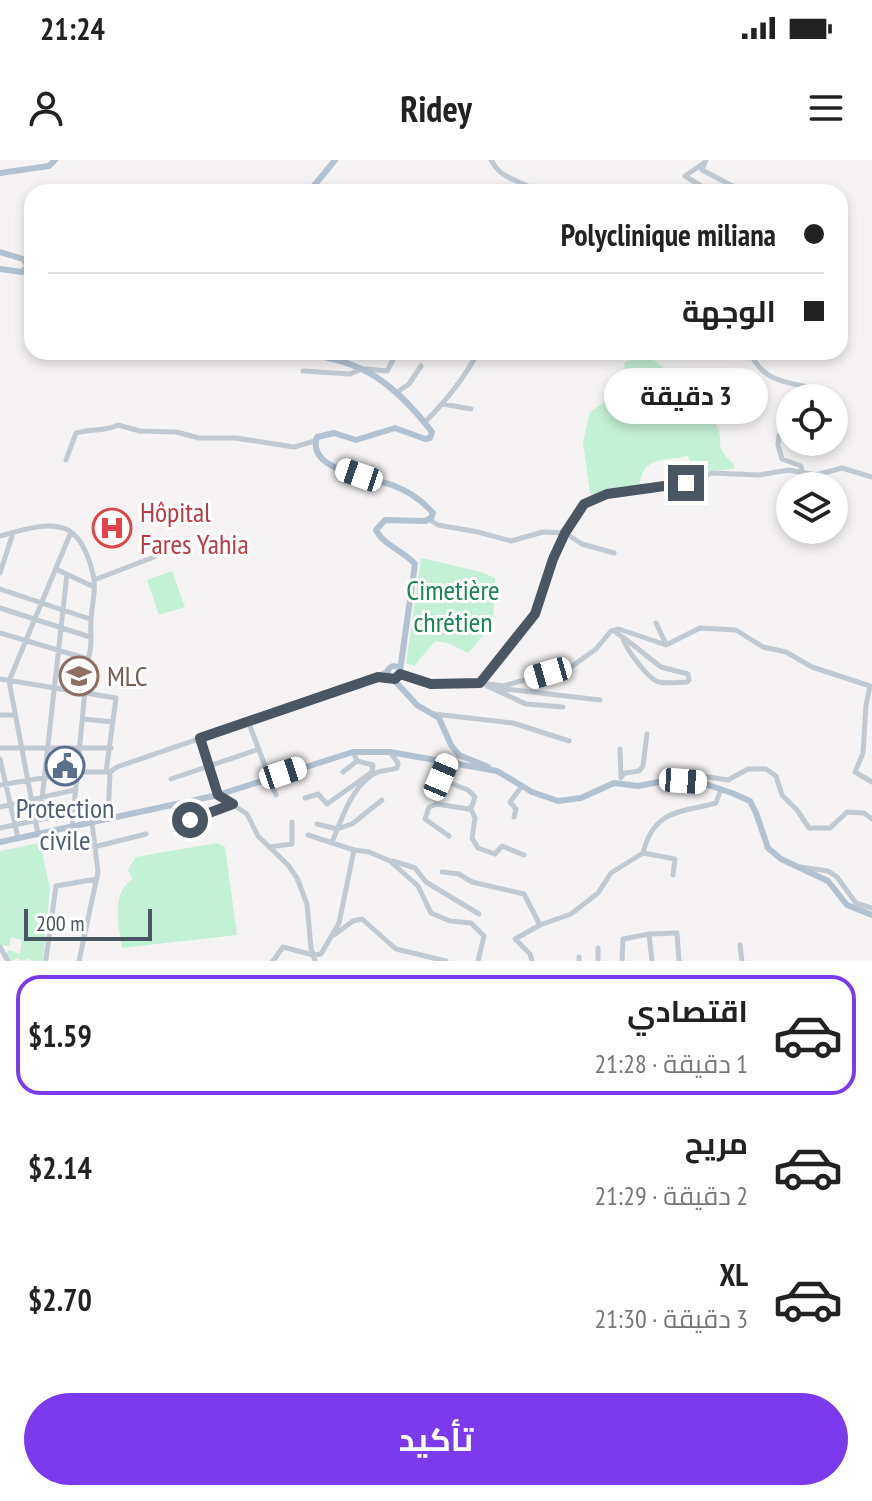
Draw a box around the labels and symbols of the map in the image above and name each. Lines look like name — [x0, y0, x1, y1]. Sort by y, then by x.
callout: 3 دقيقة — [604, 367, 768, 423]
car — [332, 456, 386, 494]
route end — [668, 465, 704, 501]
place label: Hôpital Fares Yahia — [140, 493, 249, 562]
hospital icon: Hôpital Fares Yahia — [91, 507, 133, 549]
park label: Cimetière chrétien — [406, 571, 500, 640]
school or university icon: MLC — [58, 655, 100, 697]
car — [522, 655, 574, 691]
place label: MLC — [107, 657, 148, 694]
public building icon: Protection civile — [44, 745, 86, 787]
car — [421, 750, 461, 804]
car — [256, 754, 310, 792]
car — [658, 767, 708, 795]
place label: Protection civile — [16, 789, 114, 858]
route start — [172, 802, 208, 838]
scale bar — [24, 905, 152, 941]

